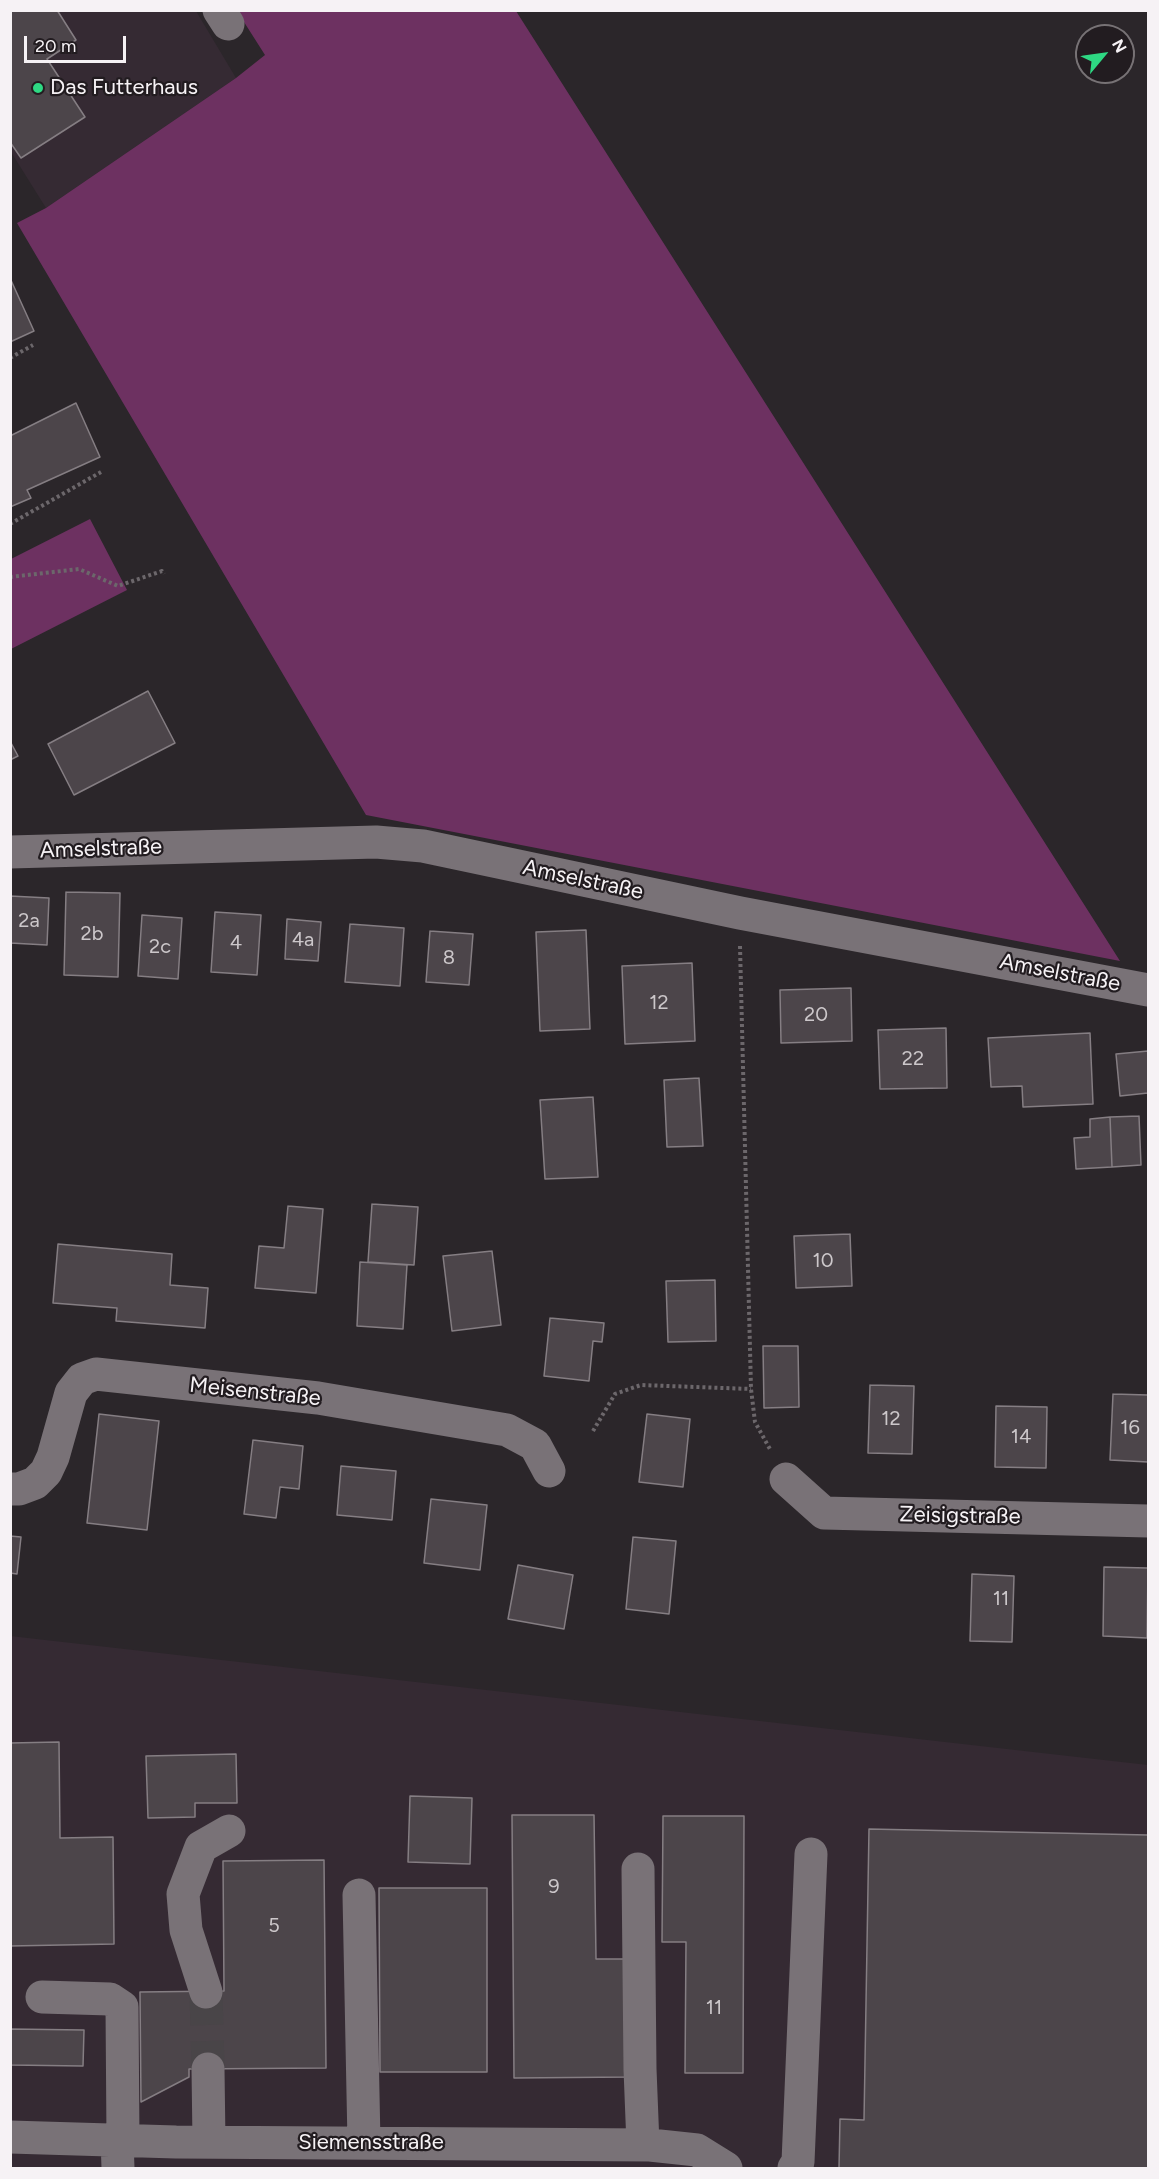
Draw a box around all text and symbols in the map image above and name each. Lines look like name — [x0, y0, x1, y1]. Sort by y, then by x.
scale bar — [27, 24, 129, 62]
north arrow — [1075, 24, 1135, 84]
text: 20 m — [35, 35, 76, 57]
text: N — [1108, 36, 1131, 56]
place label: Das Futterhaus — [50, 75, 198, 101]
marker: Das Futterhaus — [31, 81, 45, 95]
street label: Amselstraße — [39, 834, 163, 864]
street label: Amselstraße — [520, 854, 646, 906]
house number: 2a — [18, 909, 40, 933]
house number: 2b — [81, 922, 103, 946]
house number: 4a — [292, 928, 314, 952]
house number: 4 — [230, 931, 242, 955]
house number: 2c — [149, 935, 171, 959]
house number: 8 — [443, 946, 455, 970]
street label: Amselstraße — [997, 948, 1123, 998]
house number: 12 — [649, 991, 669, 1015]
house number: 20 — [804, 1003, 828, 1027]
house number: 22 — [902, 1047, 924, 1071]
house number: 10 — [812, 1249, 834, 1273]
street label: Meisenstraße — [188, 1372, 322, 1412]
house number: 12 — [881, 1407, 901, 1431]
house number: 16 — [1120, 1416, 1140, 1440]
house number: 14 — [1011, 1425, 1031, 1449]
street label: Zeisigstraße — [899, 1502, 1021, 1530]
house number: 11 — [993, 1587, 1009, 1611]
house number: 9 — [548, 1875, 560, 1899]
house number: 5 — [268, 1914, 280, 1938]
house number: 11 — [706, 1996, 722, 2020]
street label: Siemensstraße — [298, 2130, 444, 2156]

